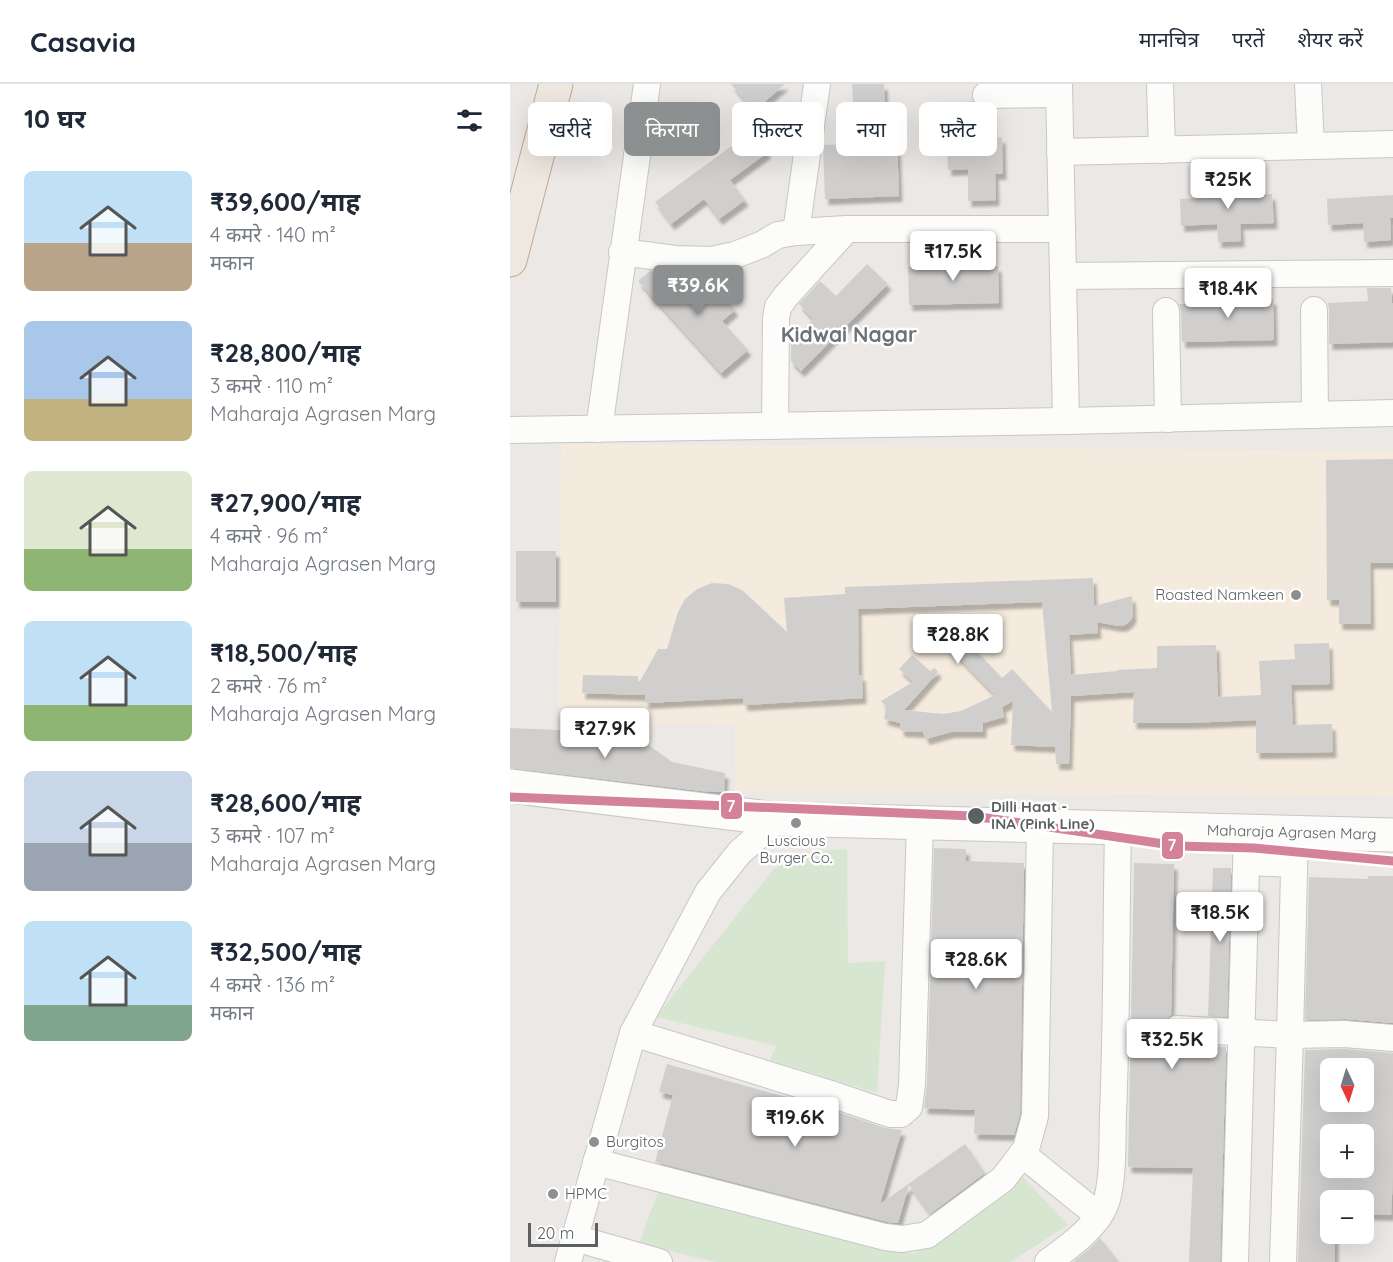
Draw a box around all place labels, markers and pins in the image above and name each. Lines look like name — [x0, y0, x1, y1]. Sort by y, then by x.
pin: ₹25K — [1192, 159, 1264, 210]
pin: ₹17.5K — [904, 231, 1002, 282]
pin: ₹39.6K — [649, 265, 747, 316]
pin: ₹18.4K — [1179, 268, 1277, 319]
place label: Roasted Namkeen — [1155, 585, 1284, 604]
marker: Roasted Namkeen — [1289, 588, 1303, 602]
pin: ₹28.8K — [909, 614, 1007, 665]
pin: ₹27.9K — [556, 708, 654, 759]
place label: Dilli Haat - INA (Pink Line) — [991, 797, 1095, 833]
marker: Dilli Haat - INA (Pink Line) — [966, 806, 986, 826]
marker: Luscious Burger Co. — [789, 816, 803, 830]
place label: Luscious Burger Co. — [760, 831, 832, 867]
pin: ₹18.5K — [1171, 892, 1269, 943]
pin: ₹28.6K — [927, 939, 1025, 990]
pin: ₹32.5K — [1123, 1019, 1221, 1070]
pin: ₹19.6K — [746, 1097, 844, 1148]
place label: Burgitos — [606, 1132, 664, 1151]
marker: Burgitos — [587, 1135, 601, 1149]
place label: HPMC — [565, 1184, 607, 1203]
marker: HPMC — [546, 1187, 560, 1201]

